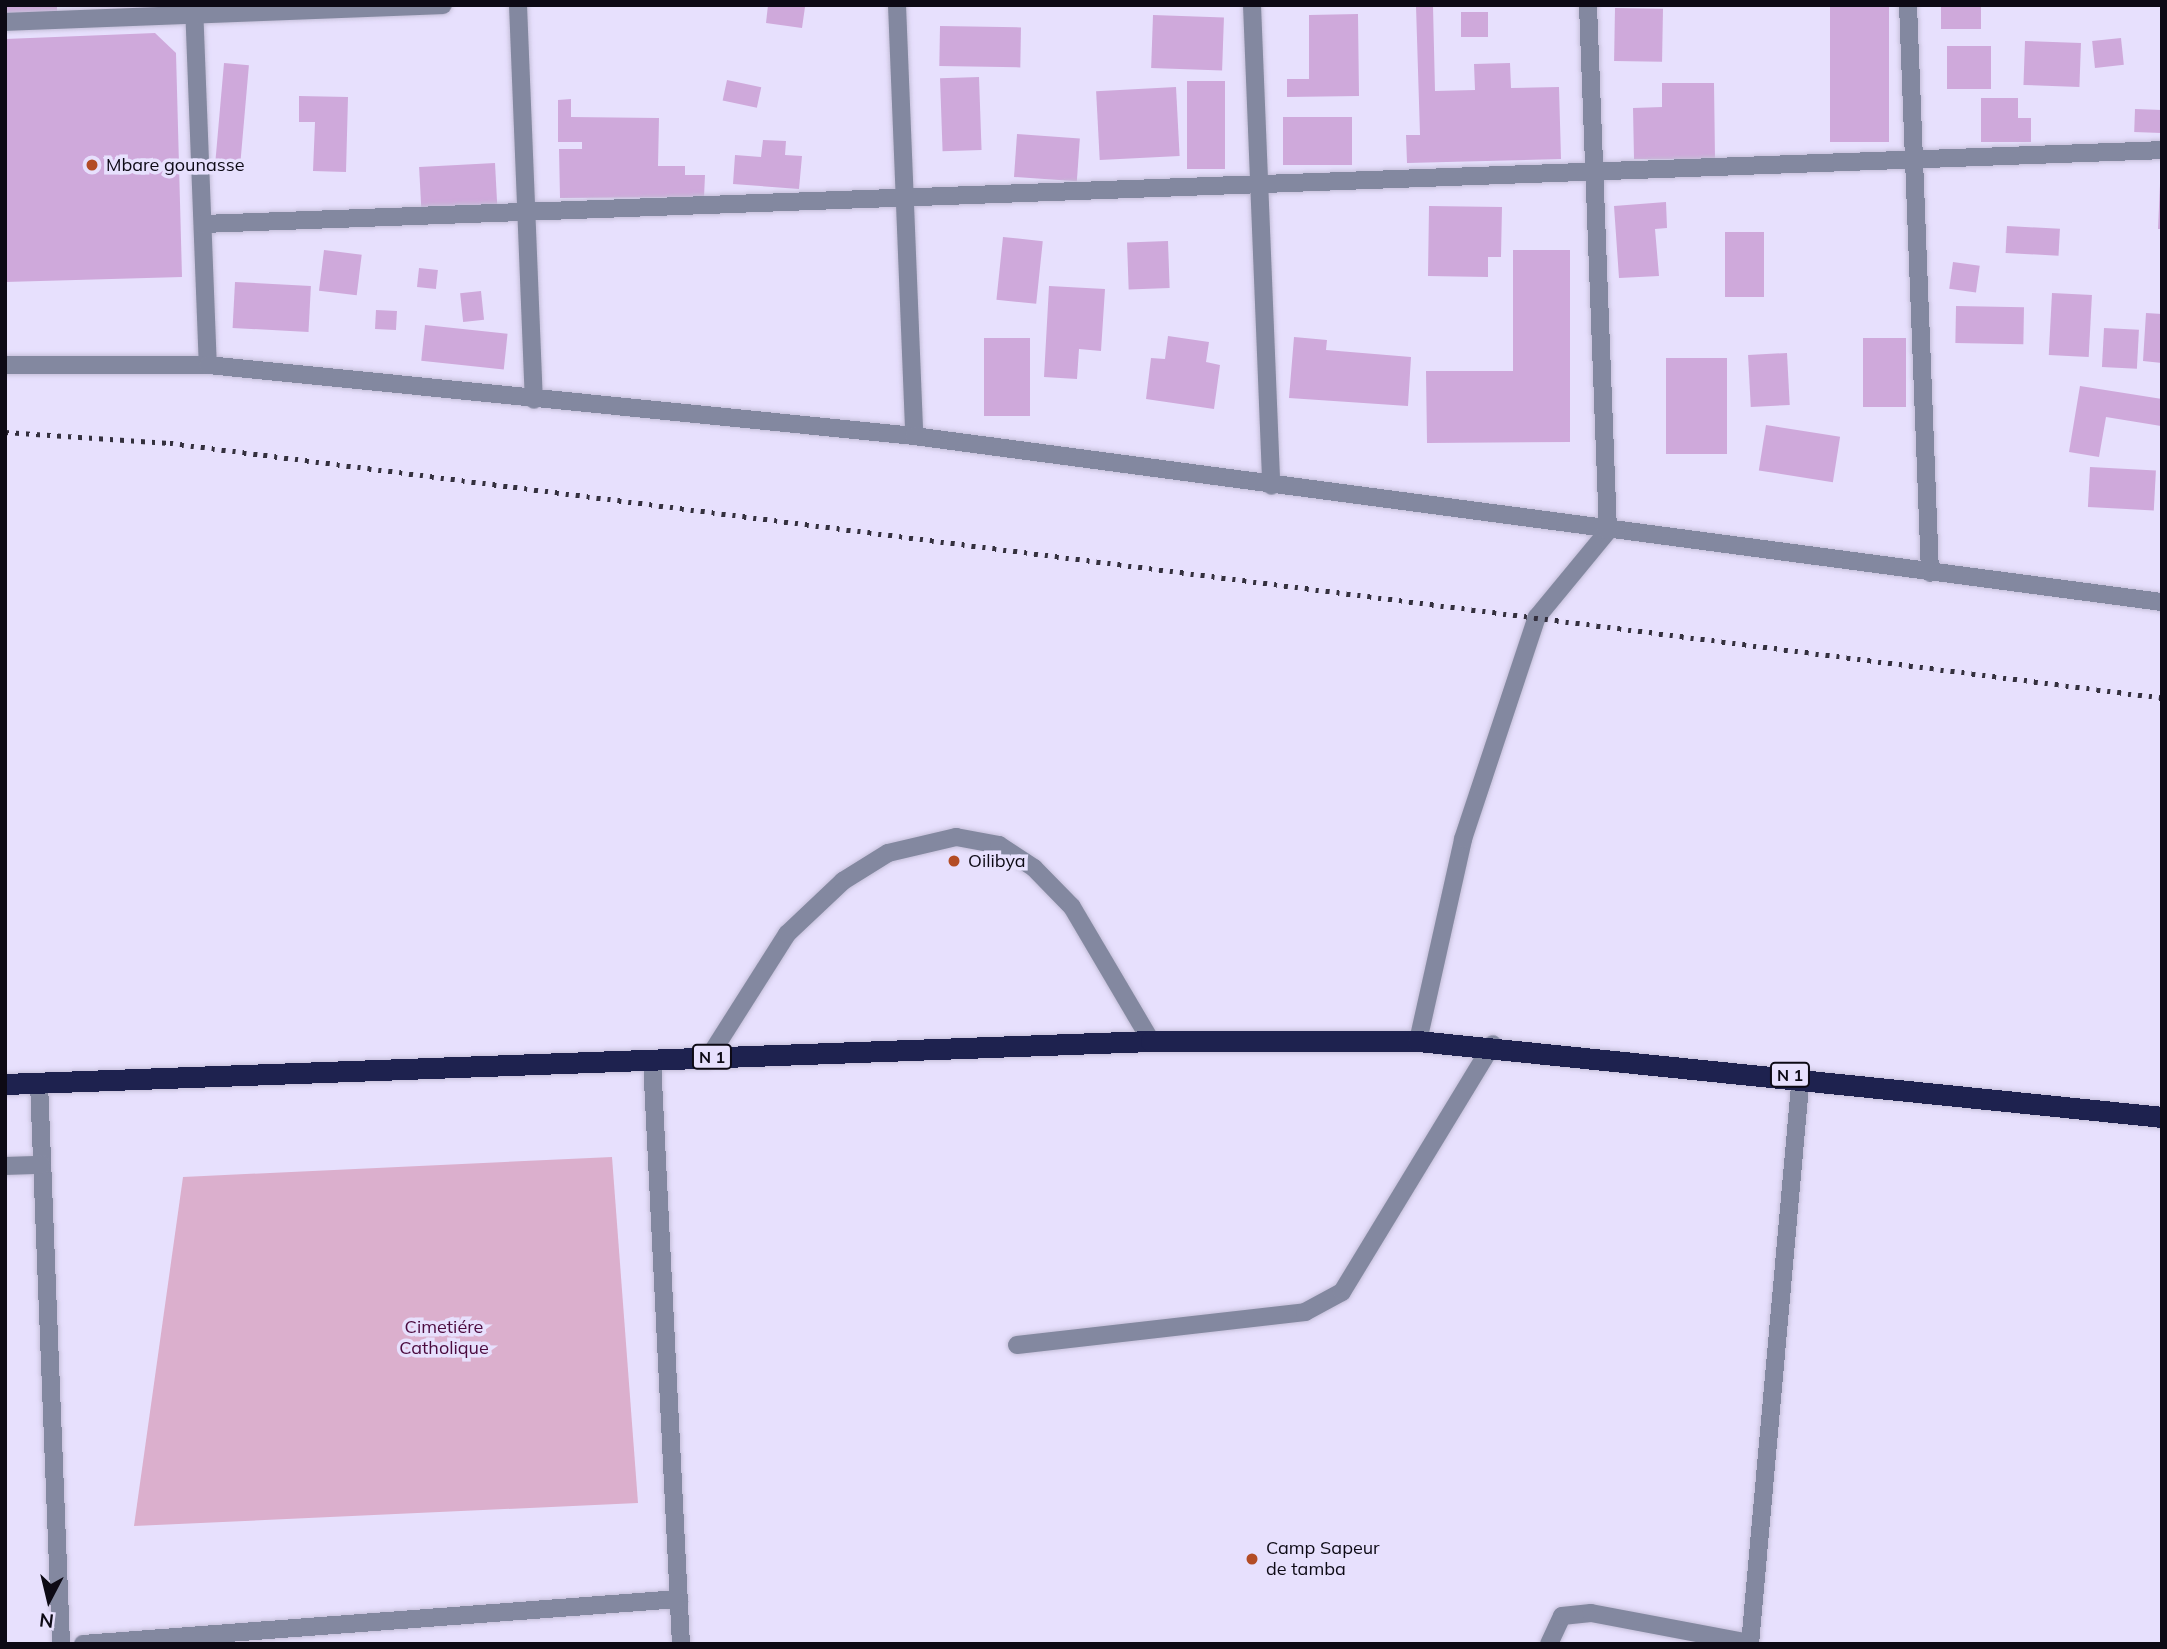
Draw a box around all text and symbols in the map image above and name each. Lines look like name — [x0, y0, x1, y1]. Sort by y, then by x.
place label: Mbare gounasse — [106, 154, 244, 176]
marker: Mbare gounasse — [84, 157, 100, 173]
place label: Oilibya — [968, 850, 1026, 872]
marker: Oilibya — [946, 853, 962, 869]
road number: N 1 — [691, 1044, 733, 1070]
road number: N 1 — [1769, 1063, 1811, 1088]
park label: Cimetiére Catholique — [399, 1317, 489, 1360]
place label: Camp Sapeur de tamba — [1266, 1538, 1380, 1580]
marker: Camp Sapeur de tamba — [1244, 1551, 1260, 1567]
north arrow — [14, 1565, 84, 1635]
text: N — [38, 1608, 55, 1634]

